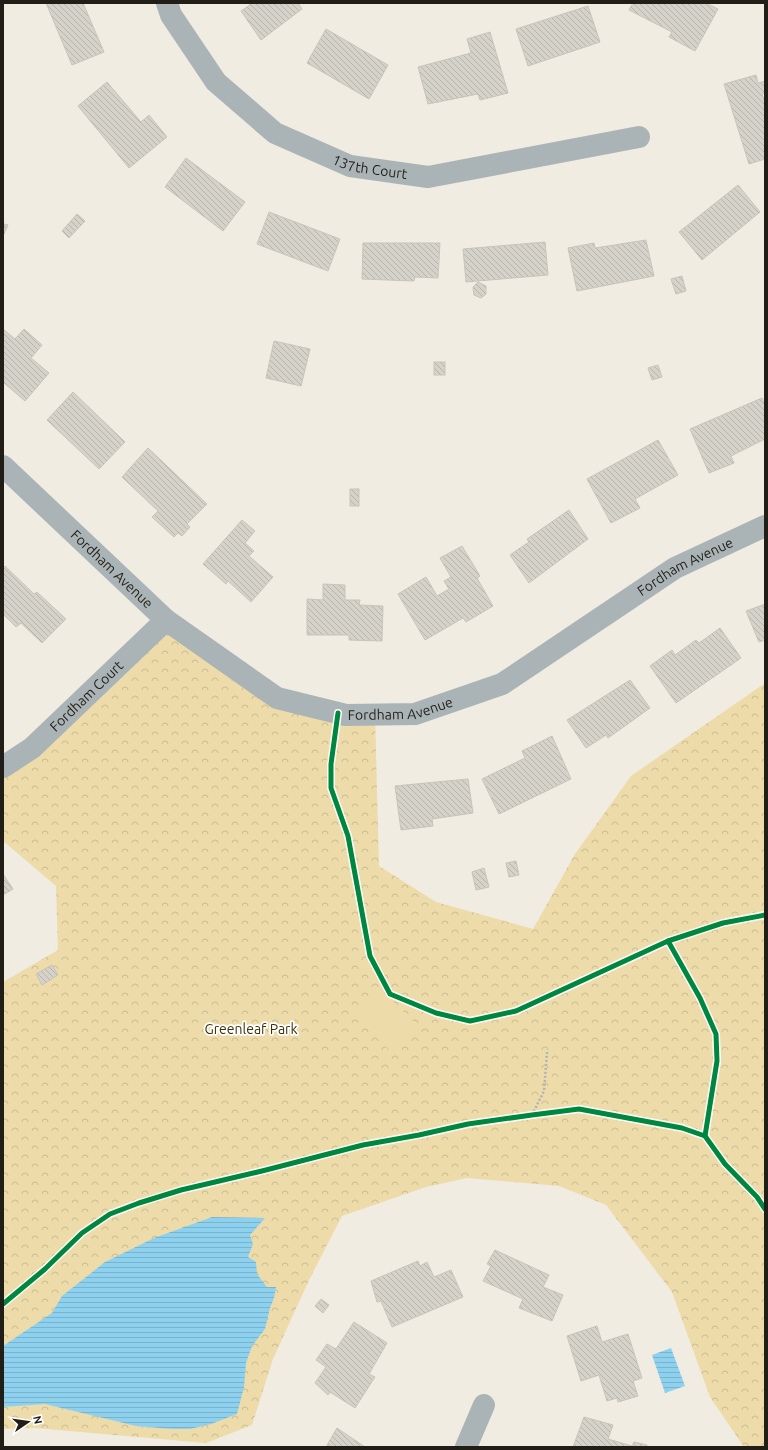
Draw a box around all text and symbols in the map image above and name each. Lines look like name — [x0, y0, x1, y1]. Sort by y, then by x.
street label: 137th Court — [330, 151, 409, 182]
street label: Fordham Avenue — [68, 527, 156, 611]
street label: Fordham Avenue — [634, 534, 736, 599]
street label: Fordham Court — [47, 657, 127, 735]
street label: Fordham Avenue — [348, 694, 455, 723]
park label: Greenleaf Park — [205, 1021, 297, 1037]
north arrow — [8, 1402, 48, 1442]
text: N — [31, 1414, 45, 1425]

